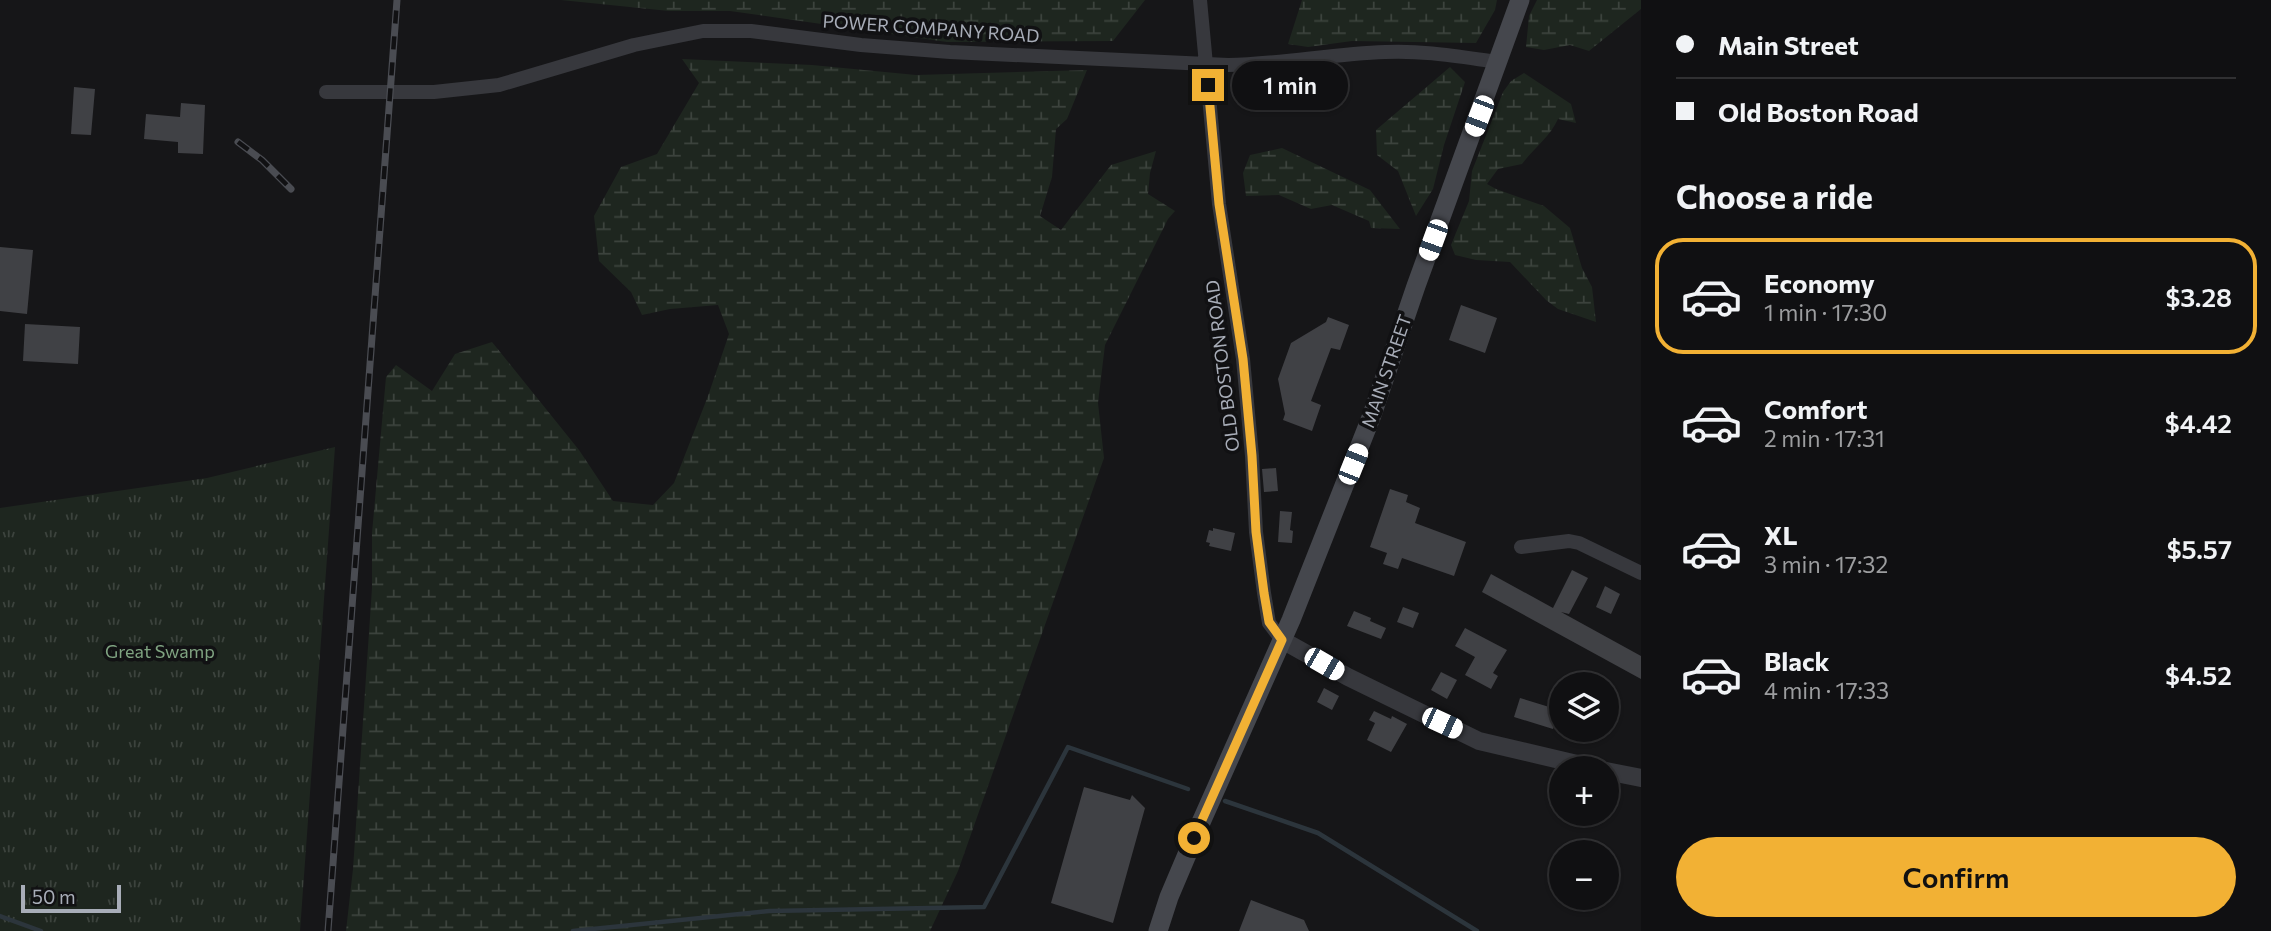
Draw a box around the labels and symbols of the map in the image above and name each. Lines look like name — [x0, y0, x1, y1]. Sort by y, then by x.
street label: POWER COMPANY ROAD — [822, 9, 1040, 47]
callout: 1 min — [1232, 60, 1348, 110]
route end — [1192, 69, 1224, 101]
car — [1462, 93, 1497, 139]
car — [1416, 217, 1451, 263]
street label: OLD BOSTON ROAD — [1201, 279, 1243, 453]
street label: MAIN STREET — [1356, 311, 1416, 431]
car — [1336, 441, 1371, 487]
park label: Great Swamp — [105, 640, 215, 662]
car — [1301, 644, 1348, 684]
car — [1419, 705, 1466, 741]
route start — [1178, 822, 1210, 854]
scale bar — [21, 882, 121, 914]

